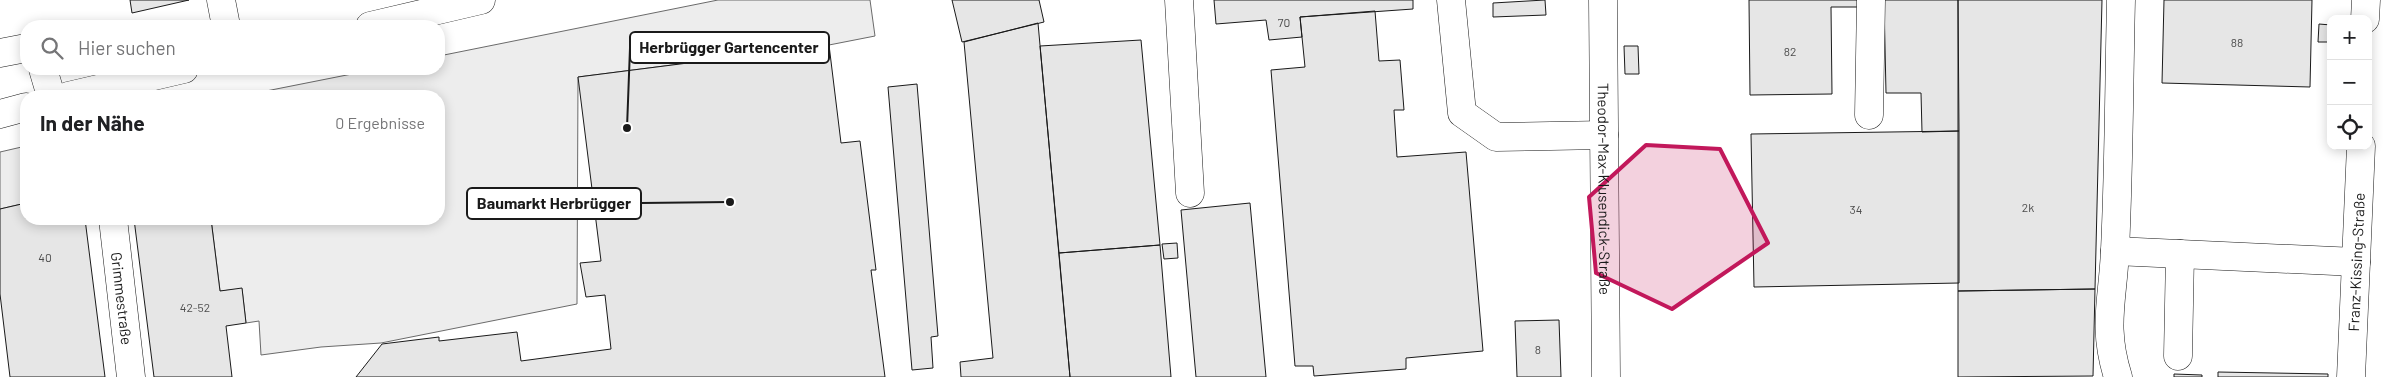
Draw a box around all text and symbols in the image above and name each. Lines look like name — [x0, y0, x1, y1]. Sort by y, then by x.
house number: 70 — [1278, 15, 1290, 29]
map controls — [2327, 15, 2372, 150]
button: + — [2327, 15, 2372, 60]
search box — [20, 20, 445, 75]
callout: Herbrügger Gartencenter — [630, 32, 829, 63]
icon: search — [38, 34, 66, 62]
house number: 88 — [2231, 35, 2243, 49]
text: Hier suchen — [78, 36, 176, 59]
text: Herbrügger Gartencenter — [639, 37, 819, 56]
house number: 82 — [1784, 44, 1796, 58]
button: − — [2327, 60, 2372, 105]
street label: Theodor-Max-Klusendick-Straße — [1595, 83, 1614, 295]
button: locate — [2327, 105, 2372, 150]
text: In der Nähe — [40, 110, 145, 135]
text: 0 Ergebnisse — [335, 113, 425, 132]
callout: Baumarkt Herbrügger — [467, 188, 641, 219]
street label: Franz-Kissing-Straße — [2344, 192, 2368, 332]
text: Baumarkt Herbrügger — [477, 193, 631, 212]
house number: 2k — [2022, 200, 2034, 214]
house number: 34 — [1850, 202, 1862, 216]
house number: 40 — [38, 250, 52, 264]
street label: Grimmestraße — [108, 251, 136, 346]
house number: 42-52 — [180, 300, 210, 314]
house number: 8 — [1535, 342, 1541, 356]

